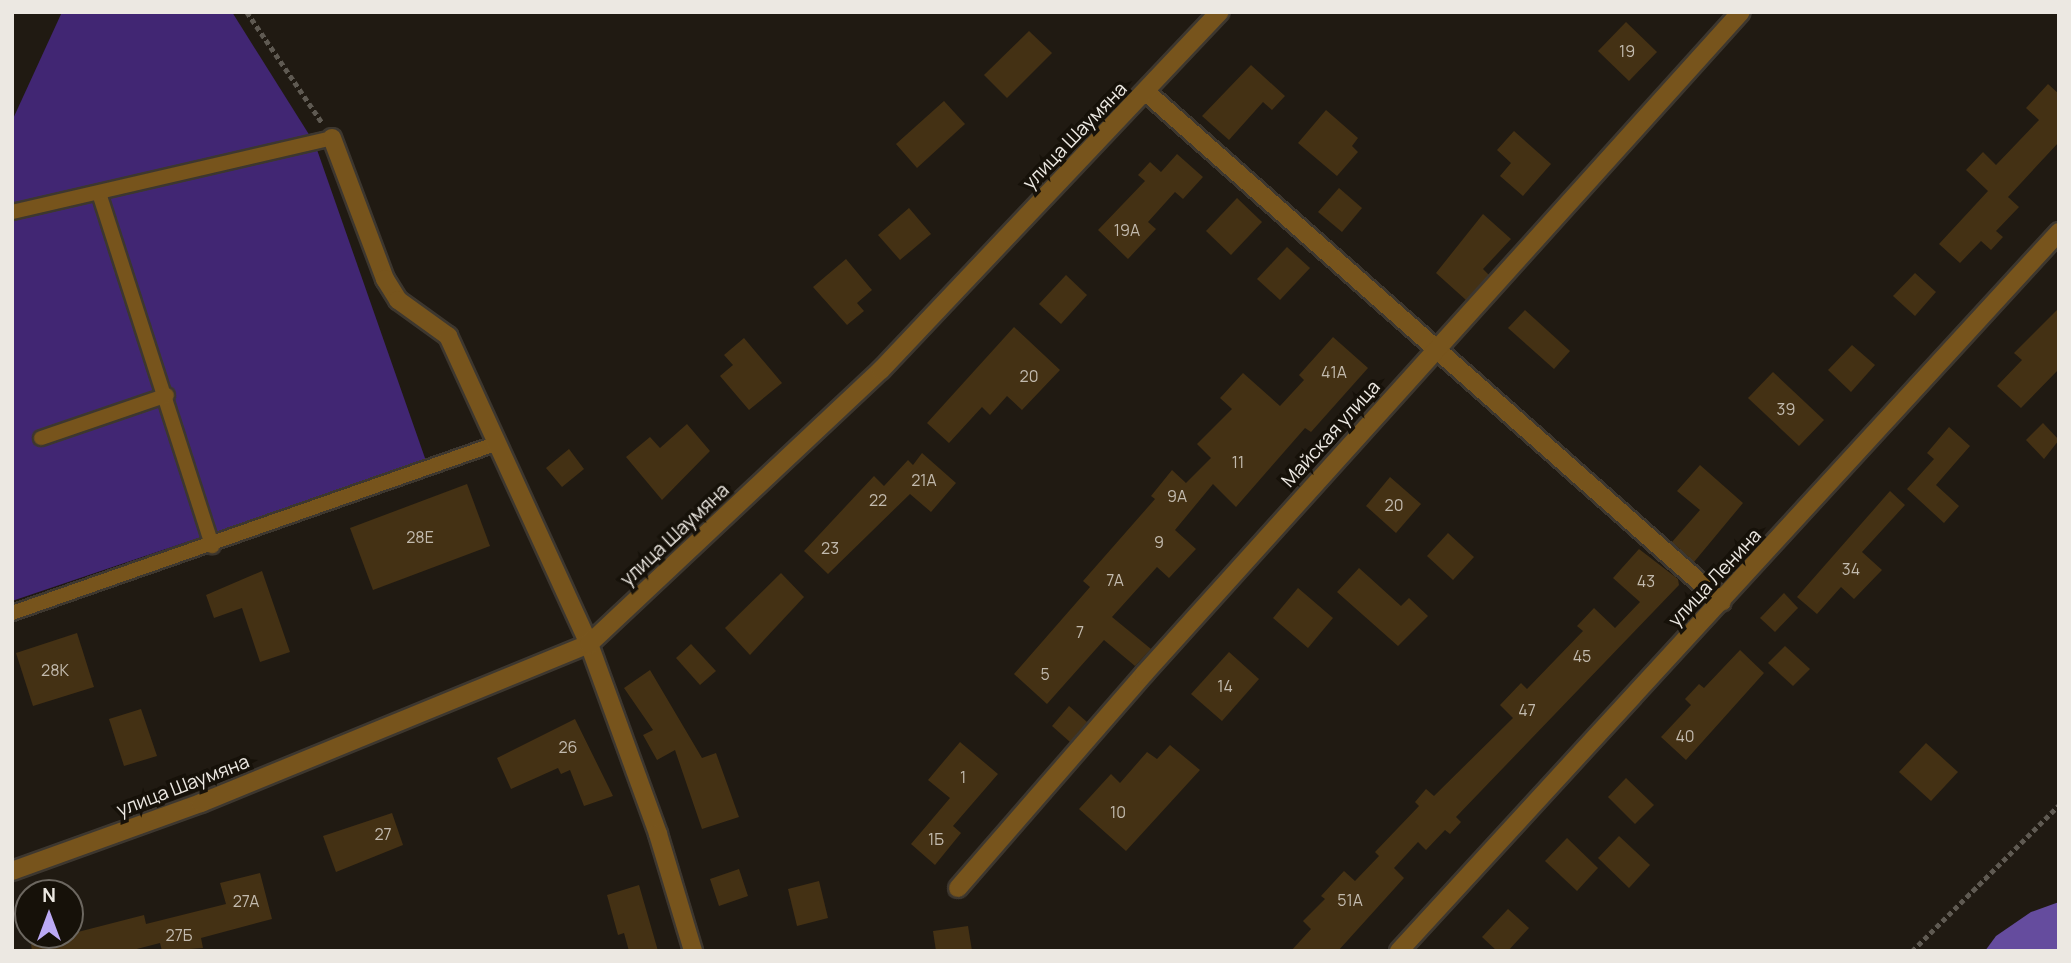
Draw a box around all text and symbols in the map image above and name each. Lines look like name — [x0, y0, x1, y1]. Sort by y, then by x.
house number: 19 — [1619, 41, 1635, 61]
street label: улица Шаумяна — [1018, 78, 1132, 194]
house number: 19А — [1114, 220, 1140, 240]
house number: 41А — [1321, 362, 1347, 382]
house number: 20 — [1020, 366, 1038, 386]
street label: Майская улица — [1277, 376, 1385, 492]
house number: 39 — [1777, 399, 1795, 419]
house number: 11 — [1232, 452, 1244, 472]
house number: 21А — [911, 470, 937, 490]
street label: улица Шаумяна — [616, 479, 734, 591]
house number: 9А — [1167, 486, 1187, 506]
house number: 22 — [869, 490, 887, 510]
house number: 20 — [1385, 495, 1403, 515]
street label: улица Ленина — [1664, 524, 1766, 632]
house number: 28Е — [406, 527, 434, 547]
house number: 9 — [1154, 532, 1164, 552]
house number: 23 — [821, 538, 839, 558]
house number: 34 — [1842, 559, 1860, 579]
house number: 7А — [1106, 570, 1124, 590]
house number: 43 — [1637, 571, 1655, 591]
house number: 7 — [1076, 622, 1084, 642]
house number: 45 — [1573, 646, 1591, 666]
house number: 28К — [41, 660, 69, 680]
house number: 5 — [1040, 664, 1050, 684]
house number: 14 — [1217, 676, 1233, 696]
house number: 47 — [1518, 700, 1536, 720]
house number: 40 — [1675, 726, 1695, 746]
house number: 26 — [558, 737, 578, 757]
street label: улица Шаумяна — [114, 750, 252, 822]
house number: 1 — [960, 767, 966, 787]
house number: 10 — [1110, 802, 1126, 822]
house number: 27 — [374, 824, 392, 844]
house number: 1Б — [928, 829, 944, 849]
north arrow — [14, 879, 84, 949]
text: N — [42, 882, 56, 908]
house number: 51А — [1337, 890, 1363, 910]
house number: 27А — [233, 891, 259, 911]
house number: 27Б — [166, 925, 192, 945]

